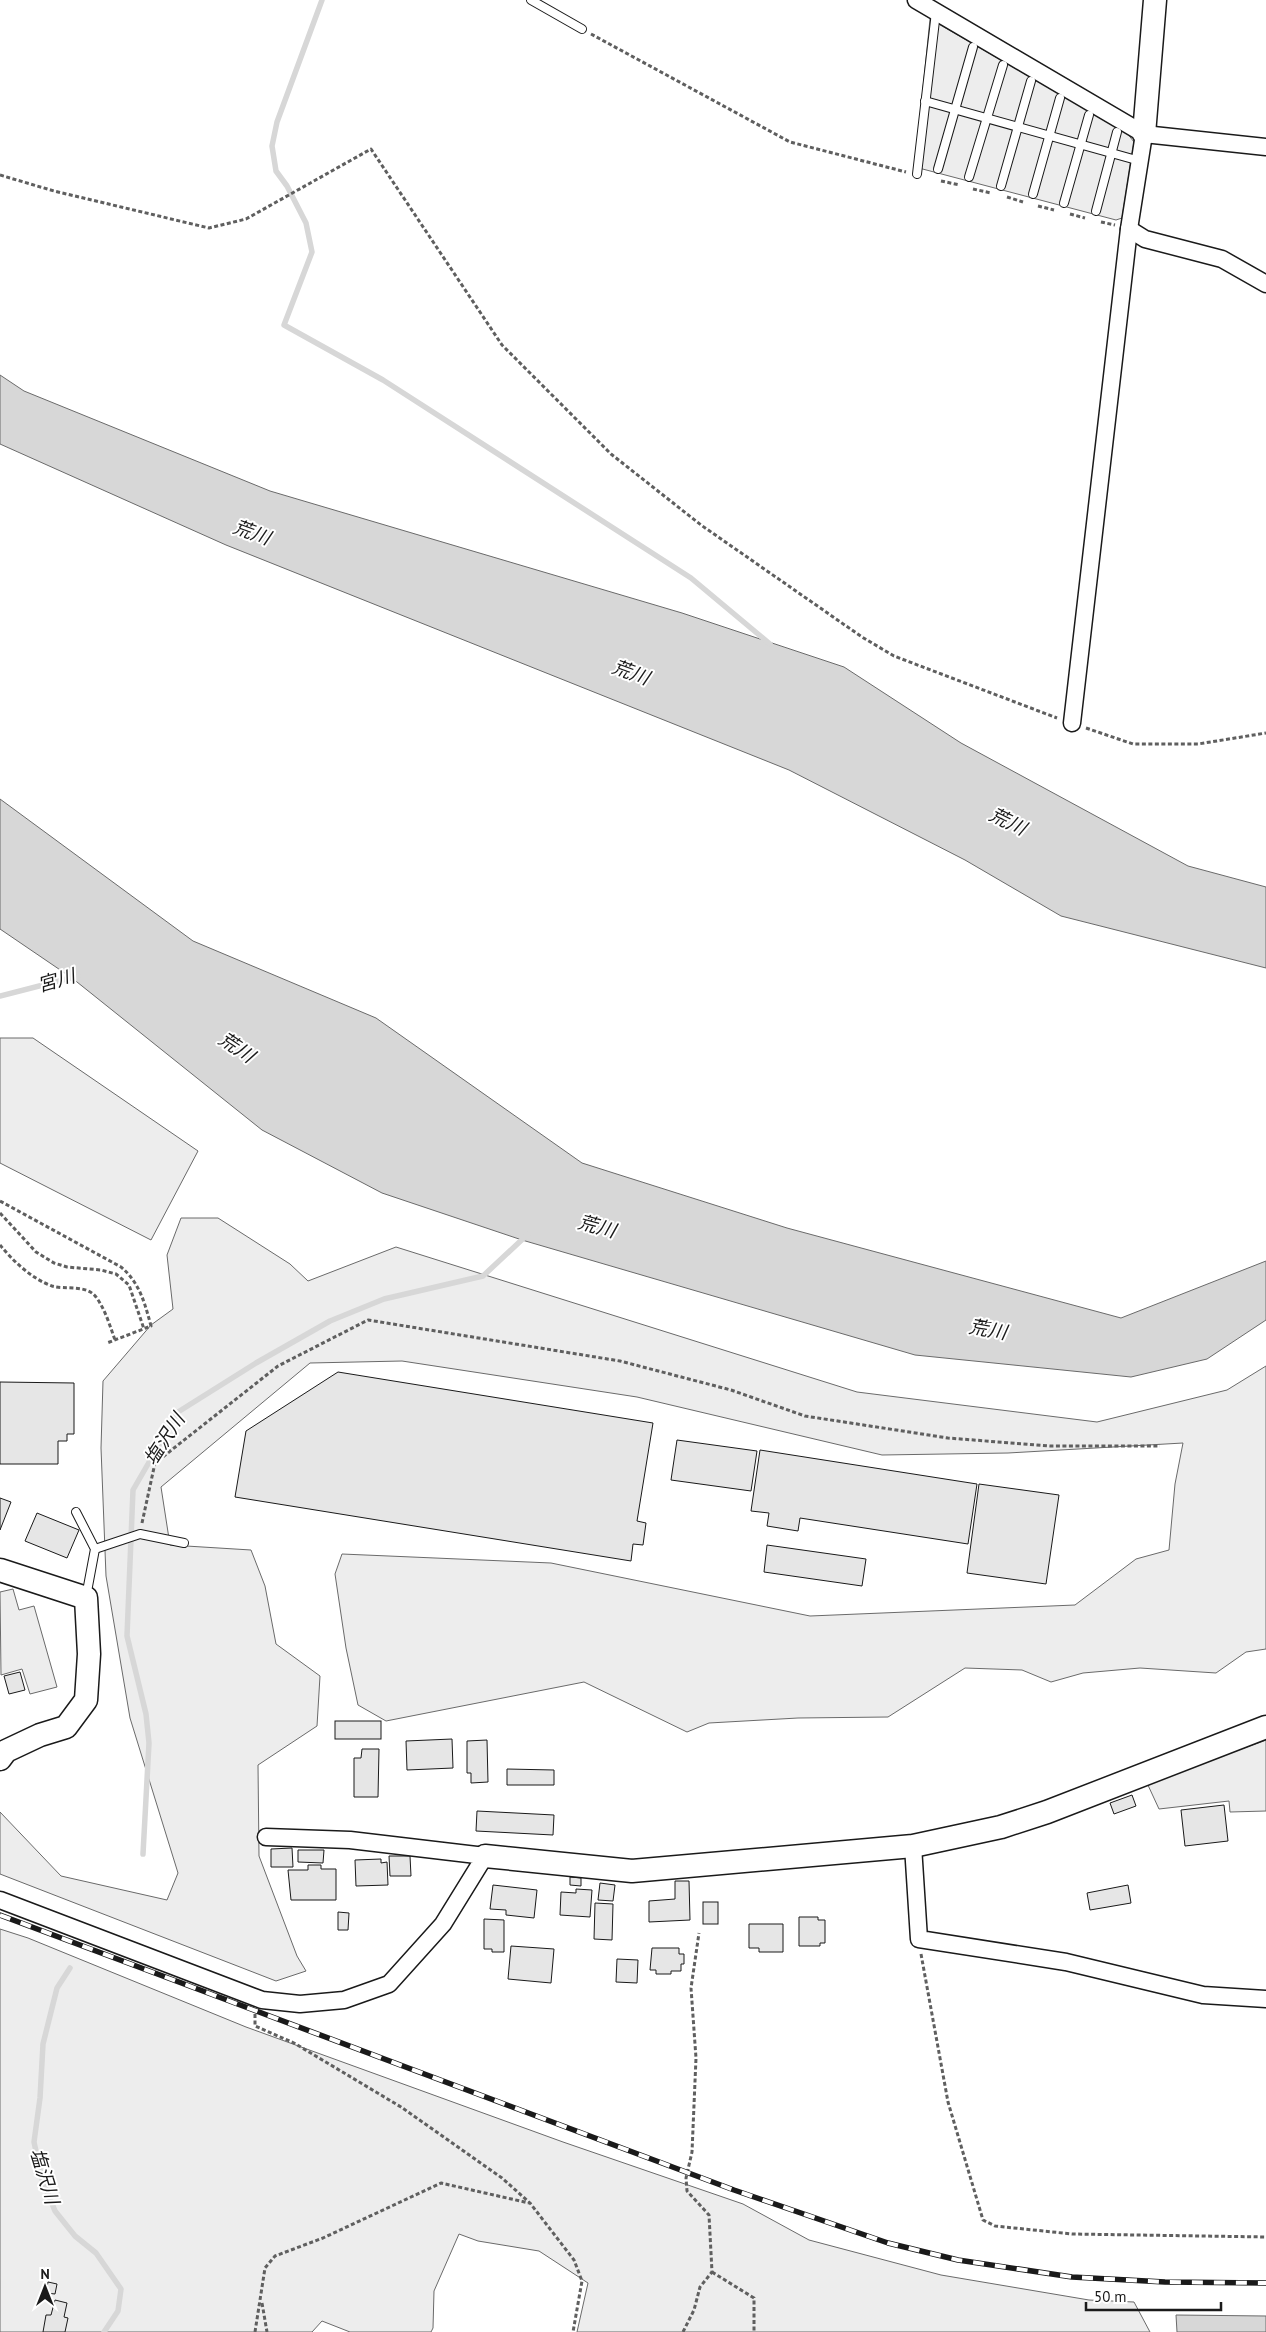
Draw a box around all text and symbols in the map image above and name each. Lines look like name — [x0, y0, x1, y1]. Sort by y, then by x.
water label: 荒川 — [230, 514, 276, 550]
water label: 荒川 — [609, 654, 655, 690]
water label: 荒川 — [986, 802, 1032, 841]
water label: 宮川 — [34, 963, 79, 997]
water label: 荒川 — [215, 1026, 261, 1069]
water label: 荒川 — [576, 1209, 620, 1243]
water label: 荒川 — [967, 1314, 1011, 1344]
water label: 塩沢川 — [138, 1407, 191, 1469]
water label: 塩沢川 — [25, 2145, 65, 2209]
north arrow — [20, 2262, 70, 2312]
text: N — [40, 2265, 50, 2283]
scale bar — [1086, 2280, 1221, 2312]
text: 50 m — [1094, 2287, 1127, 2306]

